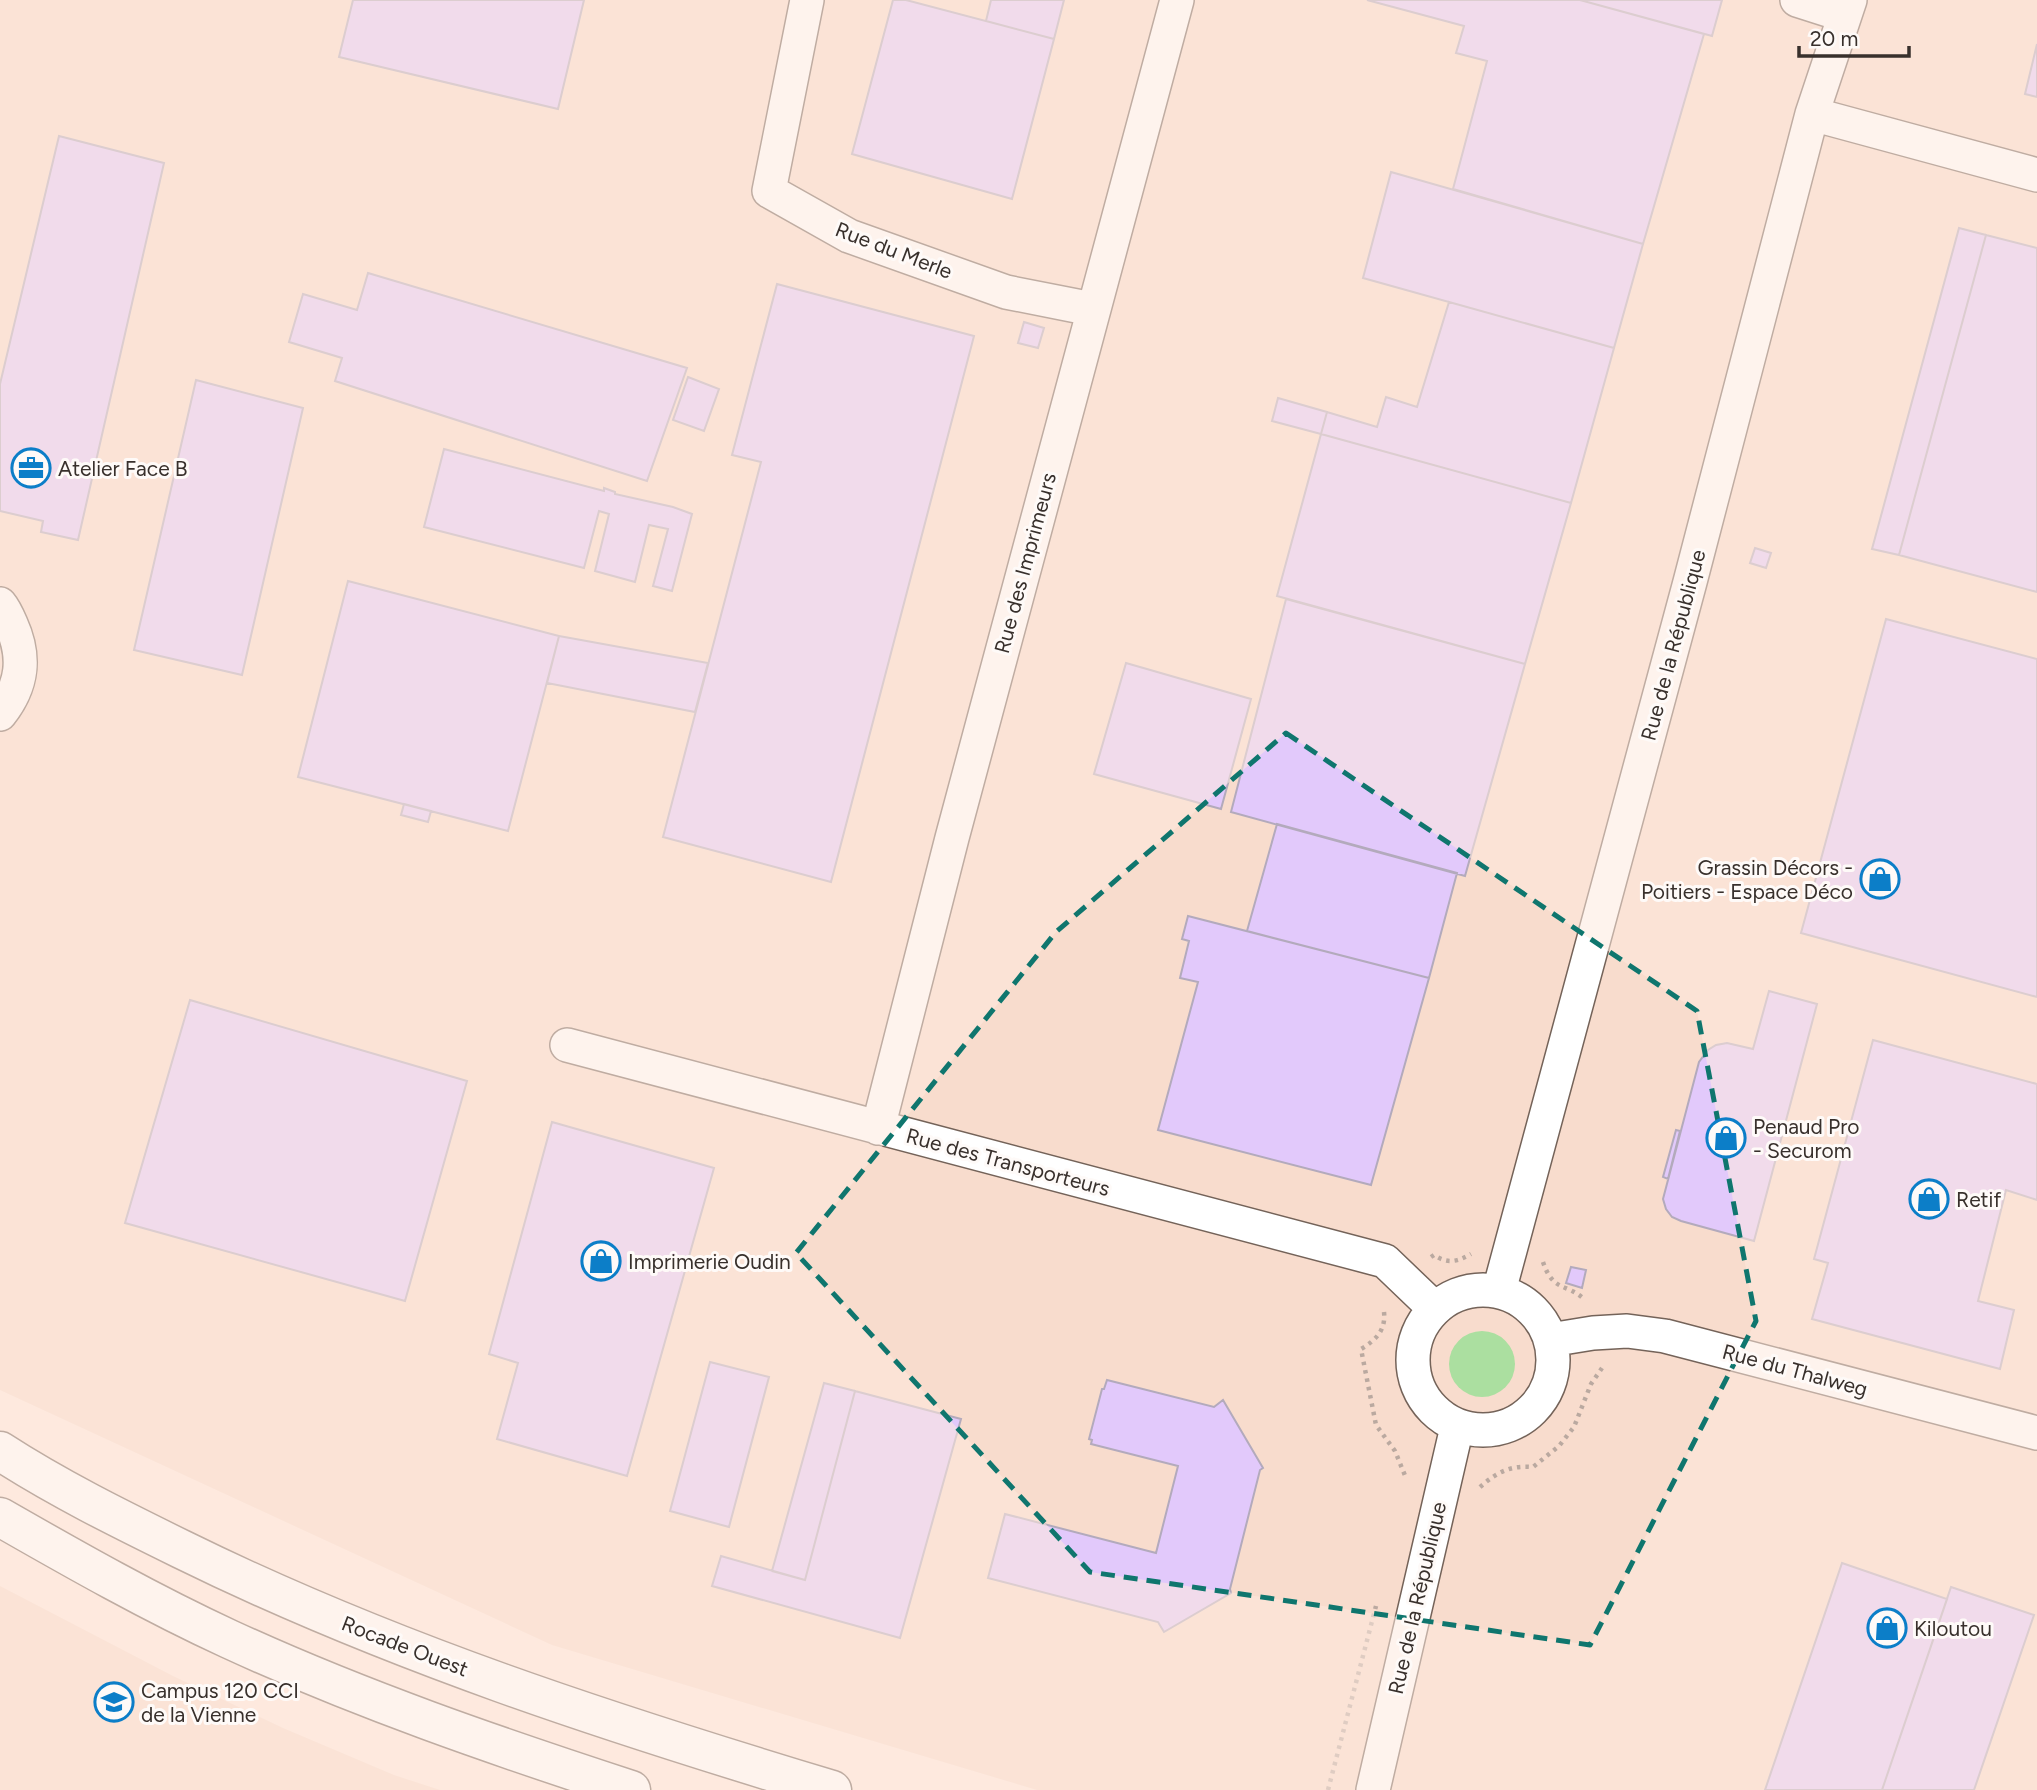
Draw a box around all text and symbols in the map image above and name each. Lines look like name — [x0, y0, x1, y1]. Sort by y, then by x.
scale bar — [1799, 14, 1909, 58]
text: 20 m — [1810, 26, 1858, 51]
street label: Rue du Merle — [832, 216, 956, 284]
office icon: Atelier Face B — [10, 447, 52, 489]
place label: Atelier Face B — [58, 456, 188, 481]
street label: Rue des Imprimeurs — [989, 470, 1061, 656]
street label: Rue de la République — [1635, 547, 1711, 743]
place label: Grassin Décors - Poitiers - Espace Déco — [1641, 855, 1853, 904]
shop icon: Grassin Décors - Poitiers - Espace Déco — [1859, 858, 1901, 900]
place label: Penaud Pro - Securom — [1753, 1114, 1859, 1163]
shop icon: Penaud Pro - Securom — [1705, 1117, 1747, 1159]
street label: Rue des Transporteurs — [903, 1123, 1113, 1201]
shop icon: Retif — [1908, 1178, 1950, 1220]
place label: Retif — [1956, 1187, 2001, 1212]
shop icon: Imprimerie Oudin — [580, 1240, 622, 1282]
place label: Imprimerie Oudin — [628, 1249, 791, 1274]
street label: Rue du Thalweg — [1720, 1339, 1870, 1401]
street label: Rue de la République — [1383, 1499, 1451, 1697]
shop icon: Kiloutou — [1866, 1607, 1908, 1649]
street label: Rocade Ouest — [338, 1610, 472, 1682]
place label: Kiloutou — [1914, 1616, 1992, 1641]
place label: Campus 120 CCI de la Vienne — [141, 1678, 299, 1727]
school or university icon: Campus 120 CCI de la Vienne — [93, 1681, 135, 1723]

